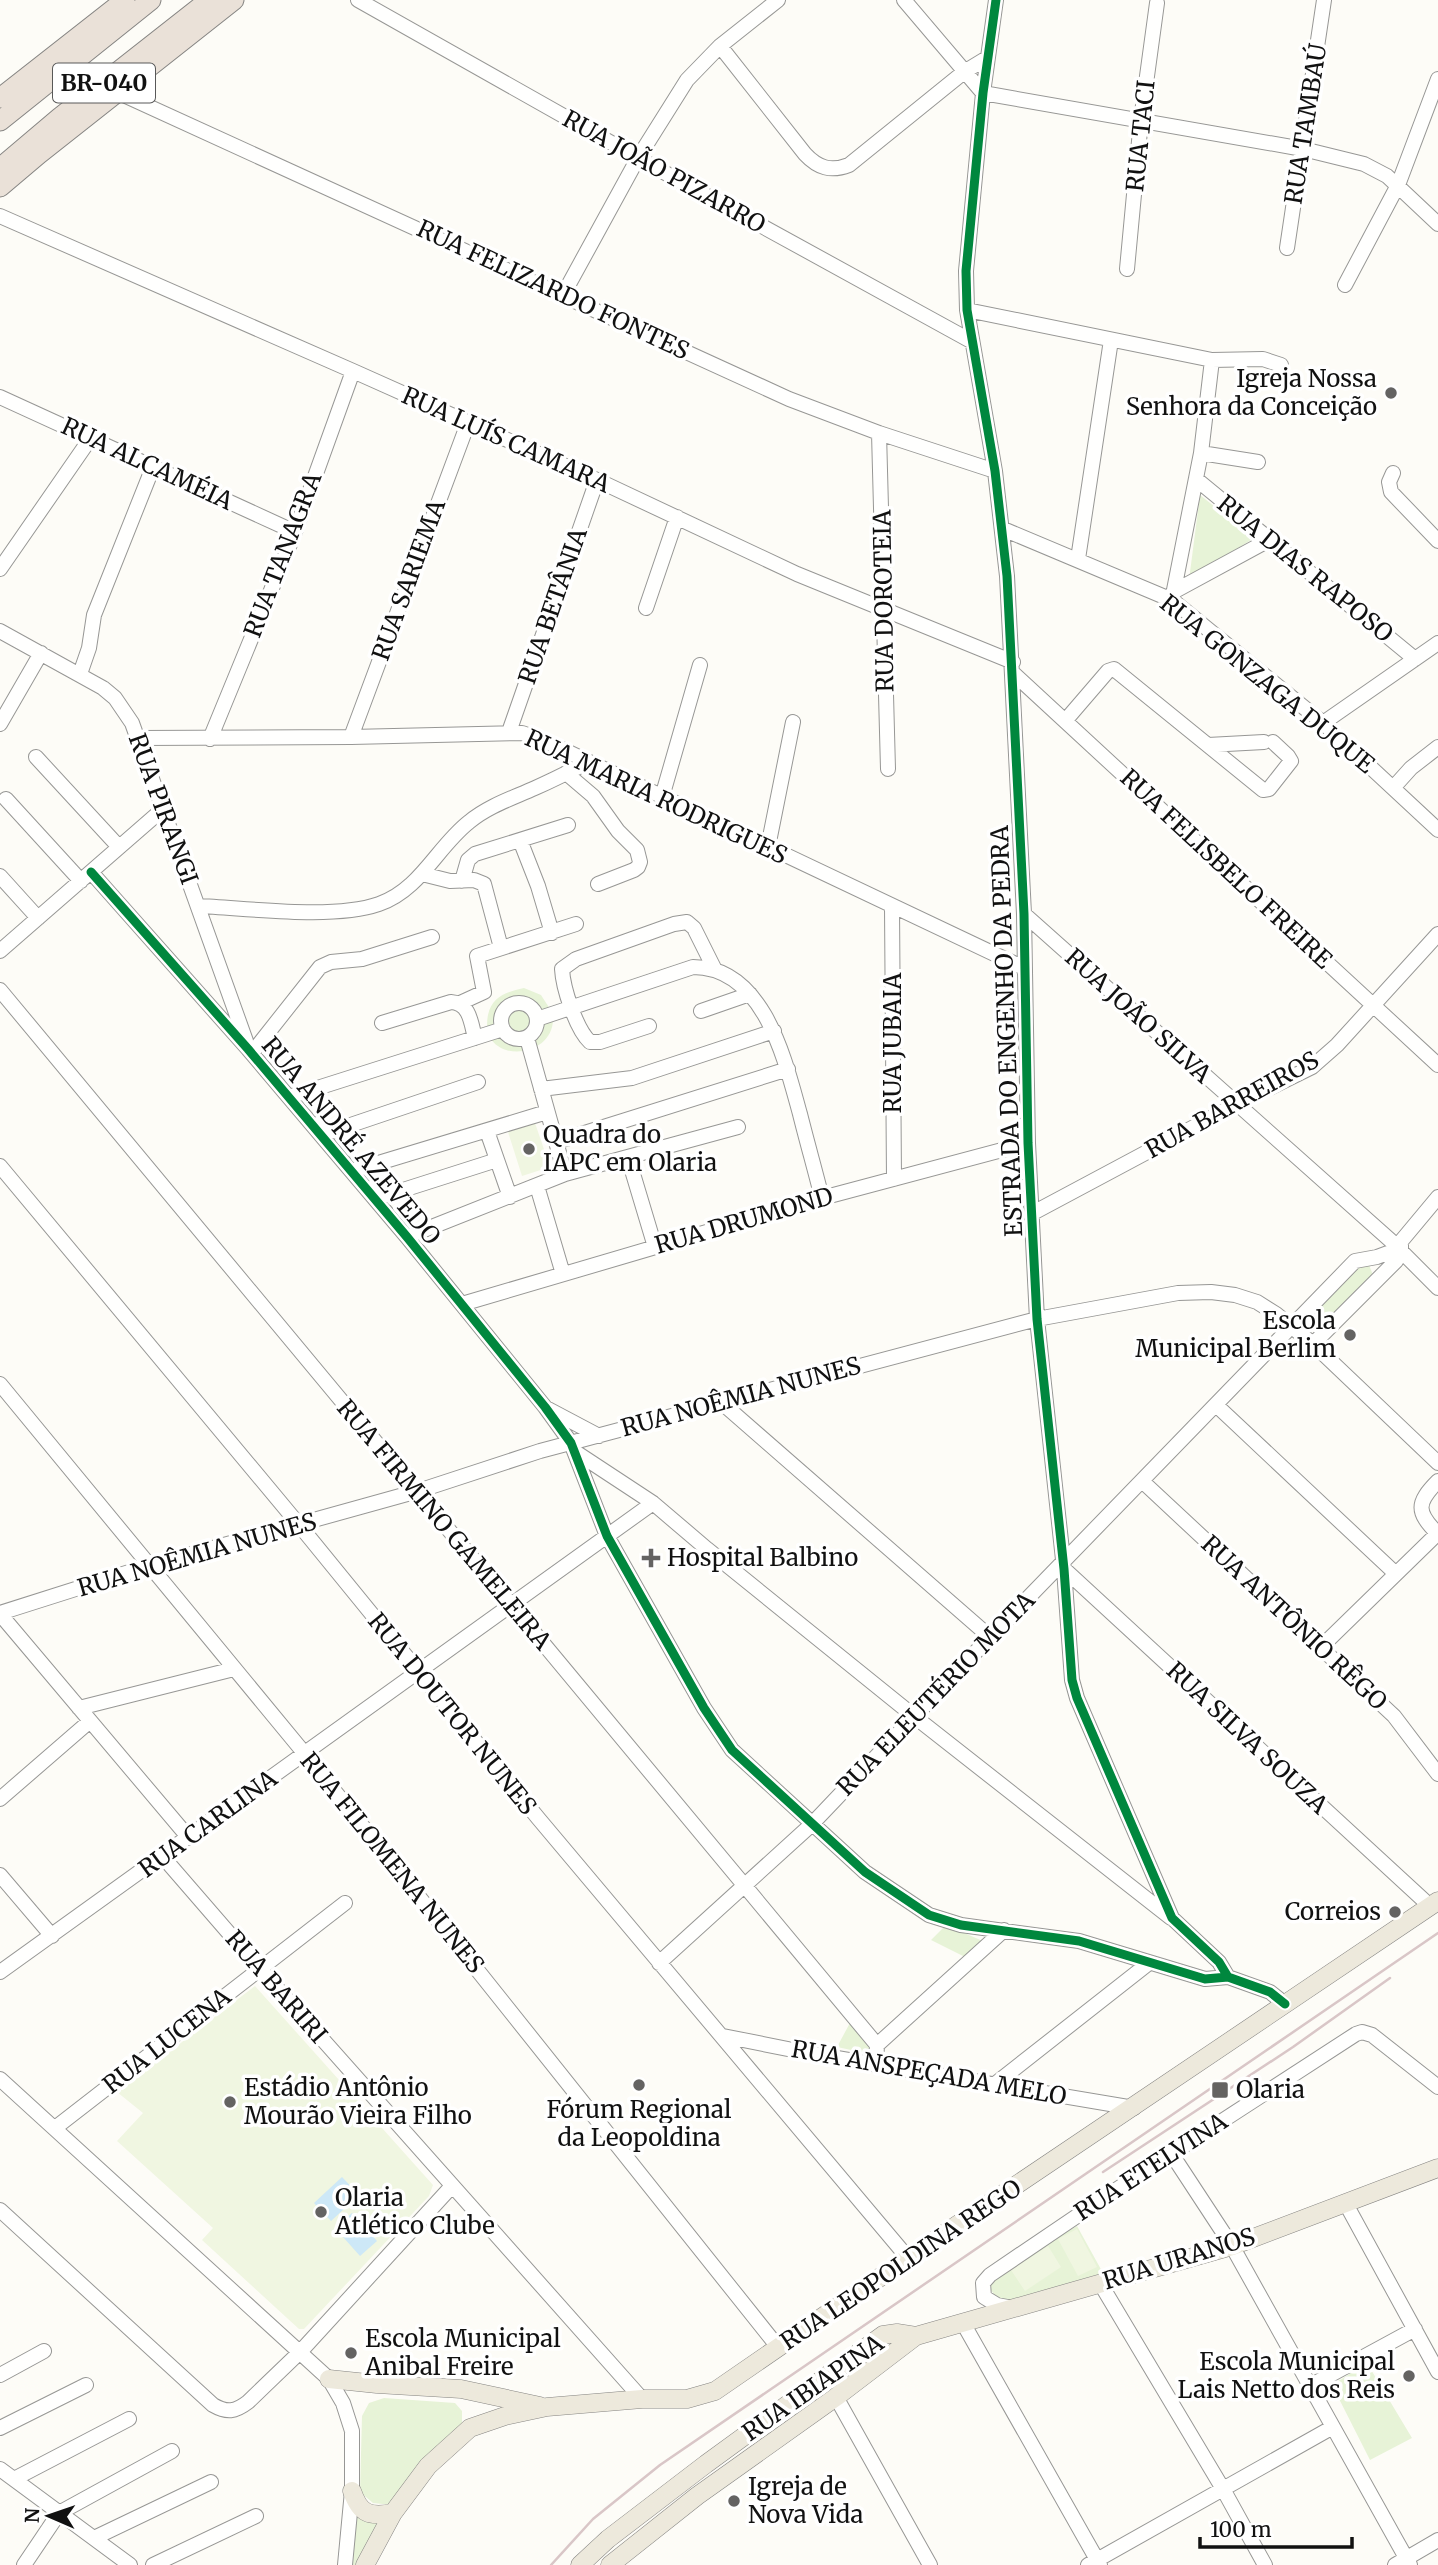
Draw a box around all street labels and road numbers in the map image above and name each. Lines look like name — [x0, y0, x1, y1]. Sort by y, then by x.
street label: RUA TAMBAÚ — [1277, 41, 1334, 206]
road number: BR-040 — [53, 64, 155, 102]
street label: RUA TACI — [1119, 79, 1162, 193]
street label: RUA JOÃO PIZARRO — [557, 103, 771, 240]
street label: RUA FELIZARDO FONTES — [412, 213, 694, 366]
street label: RUA LUÍS CAMARA — [397, 379, 617, 500]
street label: RUA ALCAMÉIA — [57, 409, 239, 517]
street label: RUA TANAGRA — [237, 467, 329, 642]
street label: RUA DIAS RAPOSO — [1211, 488, 1400, 649]
street label: RUA SARIEMA — [365, 494, 452, 665]
street label: RUA DOROTEIA — [866, 508, 901, 693]
street label: RUA BETÂNIA — [511, 523, 594, 688]
street label: RUA GONZAGA DUQUE — [1154, 587, 1381, 780]
street label: RUA MARIA RODRIGUES — [520, 722, 792, 871]
street label: RUA PIRANGI — [122, 729, 205, 889]
street label: RUA FELISBELO FREIRE — [1114, 762, 1339, 975]
street label: ESTRADA DO ENGENHO DA PEDRA — [984, 824, 1029, 1237]
street label: RUA JOÃO SILVA — [1059, 942, 1219, 1090]
street label: RUA JUBAIA — [877, 971, 908, 1113]
street label: RUA ANDRÉ AZEVEDO — [255, 1030, 448, 1251]
street label: RUA BARREIROS — [1140, 1044, 1324, 1165]
street label: RUA DRUMOND — [651, 1180, 836, 1261]
street label: RUA NOÊMIA NUNES — [618, 1350, 864, 1443]
street label: RUA FIRMINO GAMELEIRA — [330, 1393, 559, 1657]
street label: RUA NOÊMIA NUNES — [74, 1506, 320, 1603]
street label: RUA ANTÔNIO RÊGO — [1195, 1529, 1394, 1717]
street label: RUA ELEUTÉRIO MOTA — [829, 1584, 1042, 1802]
street label: RUA DOUTOR NUNES — [361, 1606, 543, 1821]
street label: RUA SILVA SOUZA — [1160, 1655, 1335, 1821]
street label: RUA FILOMENA NUNES — [294, 1746, 491, 1980]
street label: RUA CARLINA — [132, 1762, 284, 1884]
street label: RUA BARIRI — [219, 1924, 334, 2050]
street label: RUA LUCENA — [97, 1980, 238, 2100]
street label: RUA ANSPEÇADA MELO — [789, 2033, 1069, 2112]
street label: RUA ETELVINA — [1069, 2105, 1234, 2227]
street label: RUA LEOPOLDINA REGO — [774, 2172, 1027, 2357]
street label: RUA URANOS — [1099, 2221, 1259, 2296]
street label: RUA IBIAPINA — [736, 2327, 890, 2448]

